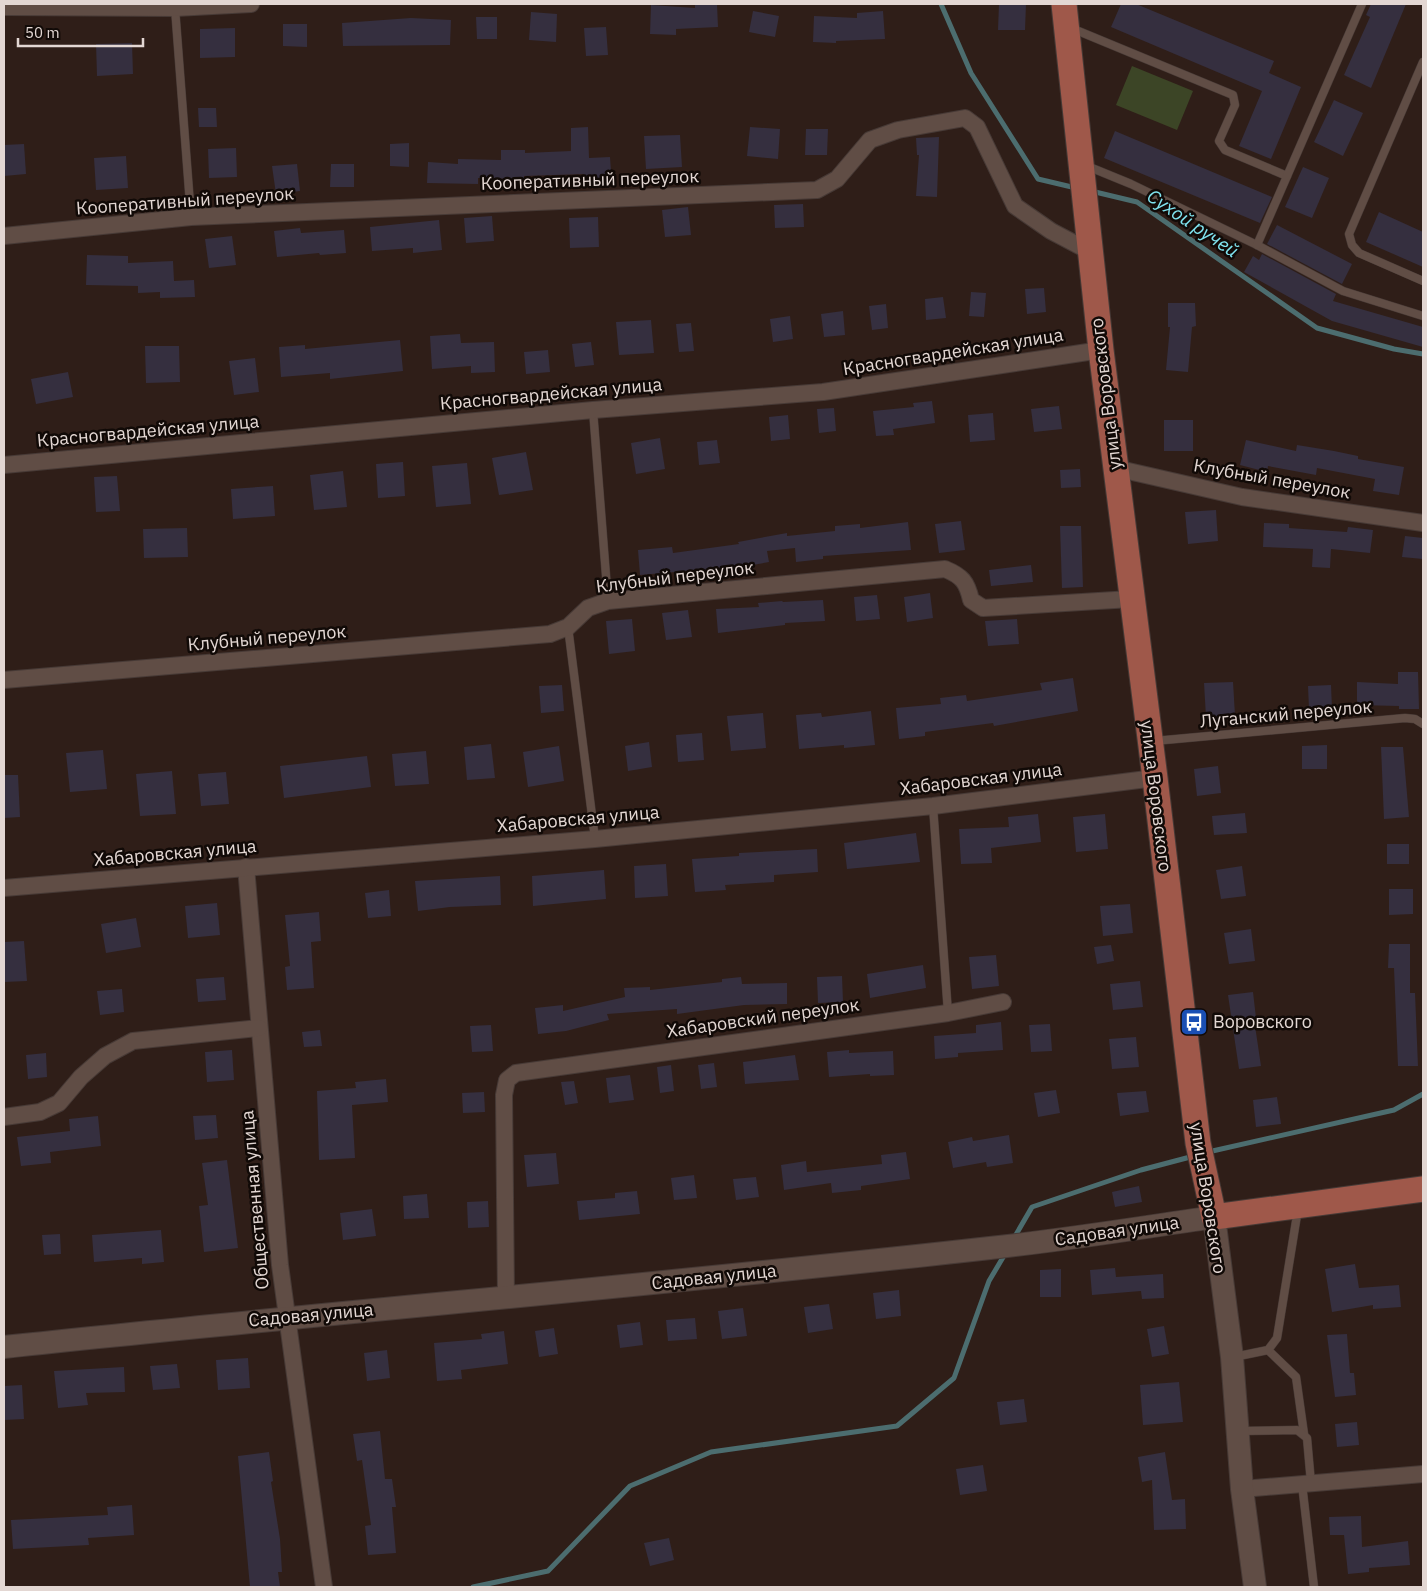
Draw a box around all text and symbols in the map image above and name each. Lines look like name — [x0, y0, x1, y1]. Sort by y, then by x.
scale bar — [18, 15, 142, 47]
text: 50 m — [25, 23, 60, 42]
street label: Кооперативный переулок — [480, 164, 700, 195]
street label: Кооперативный переулок — [75, 181, 295, 220]
water label: Сухой ручей — [1143, 184, 1243, 262]
street label: улица Воровского — [1085, 317, 1126, 471]
street label: Красногвардейская улица — [841, 323, 1065, 380]
street label: Красногвардейская улица — [439, 372, 663, 415]
street label: Красногвардейская улица — [36, 409, 260, 452]
street label: Клубный переулок — [1192, 453, 1352, 504]
street label: Клубный переулок — [595, 555, 755, 598]
street label: Клубный переулок — [187, 619, 347, 656]
street label: Луганский переулок — [1199, 695, 1373, 732]
street label: улица Воровского — [1136, 719, 1177, 873]
street label: Хабаровская улица — [899, 757, 1064, 800]
street label: Хабаровская улица — [496, 800, 661, 837]
street label: Хабаровская улица — [93, 834, 258, 871]
street label: Хабаровский переулок — [665, 993, 861, 1042]
bus stop icon: Воровского — [1179, 1007, 1209, 1037]
place label: Воровского — [1213, 1010, 1312, 1033]
street label: Общественная улица — [235, 1109, 274, 1291]
street label: улица Воровского — [1185, 1121, 1232, 1275]
street label: Садовая улица — [1053, 1210, 1181, 1251]
street label: Садовая улица — [650, 1258, 778, 1294]
street label: Садовая улица — [248, 1298, 375, 1331]

